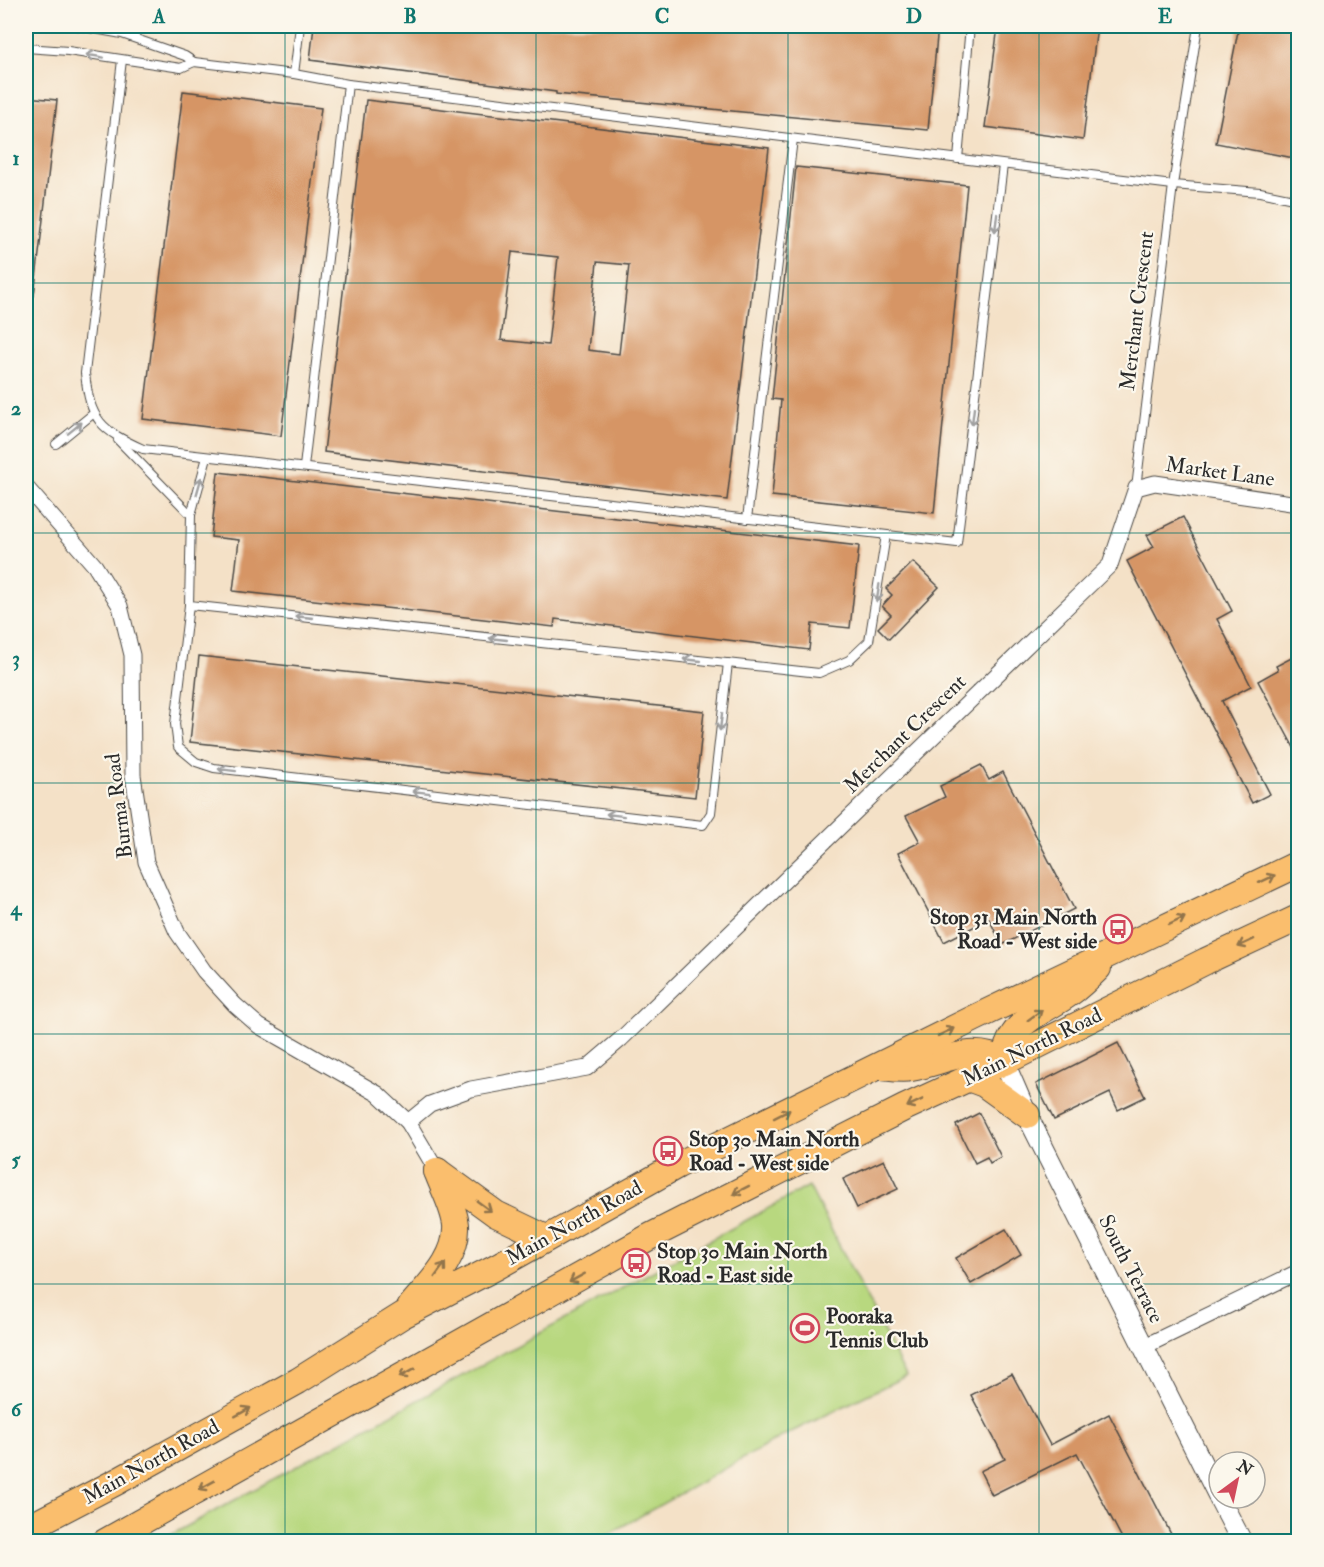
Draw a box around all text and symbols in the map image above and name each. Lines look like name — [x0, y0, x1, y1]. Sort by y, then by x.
text: A — [152, 4, 166, 29]
text: B — [403, 4, 417, 29]
text: C — [655, 4, 669, 29]
text: D — [906, 4, 922, 29]
text: E — [1158, 4, 1173, 29]
one-way arrow — [86, 50, 106, 61]
text: 1 — [12, 146, 20, 171]
one-way arrow — [990, 212, 1001, 232]
street label: Merchant Crescent — [1114, 230, 1160, 392]
text: 2 — [11, 396, 21, 421]
one-way arrow — [967, 406, 978, 426]
one-way arrow — [67, 422, 83, 435]
street label: Market Lane — [1164, 451, 1276, 493]
one-way arrow — [194, 477, 205, 496]
one-way arrow — [872, 583, 883, 602]
one-way arrow — [295, 611, 314, 622]
one-way arrow — [488, 633, 508, 644]
text: 3 — [12, 646, 20, 671]
one-way arrow — [682, 654, 702, 665]
street label: Merchant Crescent — [838, 669, 972, 799]
one-way arrow — [715, 711, 726, 731]
street label: Burma Road — [99, 751, 139, 860]
one-way arrow — [218, 764, 238, 775]
one-way arrow — [412, 787, 432, 798]
one-way arrow — [605, 809, 625, 820]
one-way arrow — [1257, 872, 1275, 884]
text: 4 — [10, 896, 23, 921]
place label: Stop 31 Main North Road - West side — [930, 904, 1097, 955]
bus stop icon: Stop 31 Main North Road - West side — [1102, 913, 1134, 945]
one-way arrow — [1168, 914, 1186, 926]
one-way arrow — [1237, 938, 1255, 949]
street label: Main North Road — [958, 1001, 1107, 1092]
one-way arrow — [1026, 1009, 1042, 1021]
one-way arrow — [937, 1025, 955, 1037]
one-way arrow — [906, 1097, 924, 1109]
one-way arrow — [773, 1107, 791, 1119]
place label: Stop 30 Main North Road - West side — [689, 1126, 860, 1177]
bus stop icon: Stop 30 Main North Road - West side — [652, 1135, 684, 1167]
text: 5 — [12, 1147, 22, 1172]
street label: Main North Road — [501, 1174, 648, 1272]
one-way arrow — [732, 1185, 750, 1197]
one-way arrow — [476, 1199, 492, 1212]
street label: South Terrace — [1092, 1210, 1170, 1328]
place label: Stop 30 Main North Road - East side — [657, 1238, 828, 1289]
bus stop icon: Stop 30 Main North Road - East side — [620, 1247, 652, 1279]
one-way arrow — [434, 1262, 446, 1278]
one-way arrow — [568, 1272, 585, 1284]
place label: Pooraka Tennis Club — [825, 1303, 929, 1354]
sports icon: Pooraka Tennis Club — [789, 1312, 821, 1344]
one-way arrow — [399, 1367, 416, 1379]
text: 6 — [11, 1397, 23, 1422]
one-way arrow — [234, 1406, 251, 1418]
street label: Main North Road — [78, 1413, 225, 1511]
north arrow — [1207, 1450, 1267, 1510]
text: N — [1232, 1455, 1257, 1481]
one-way arrow — [199, 1479, 216, 1491]

